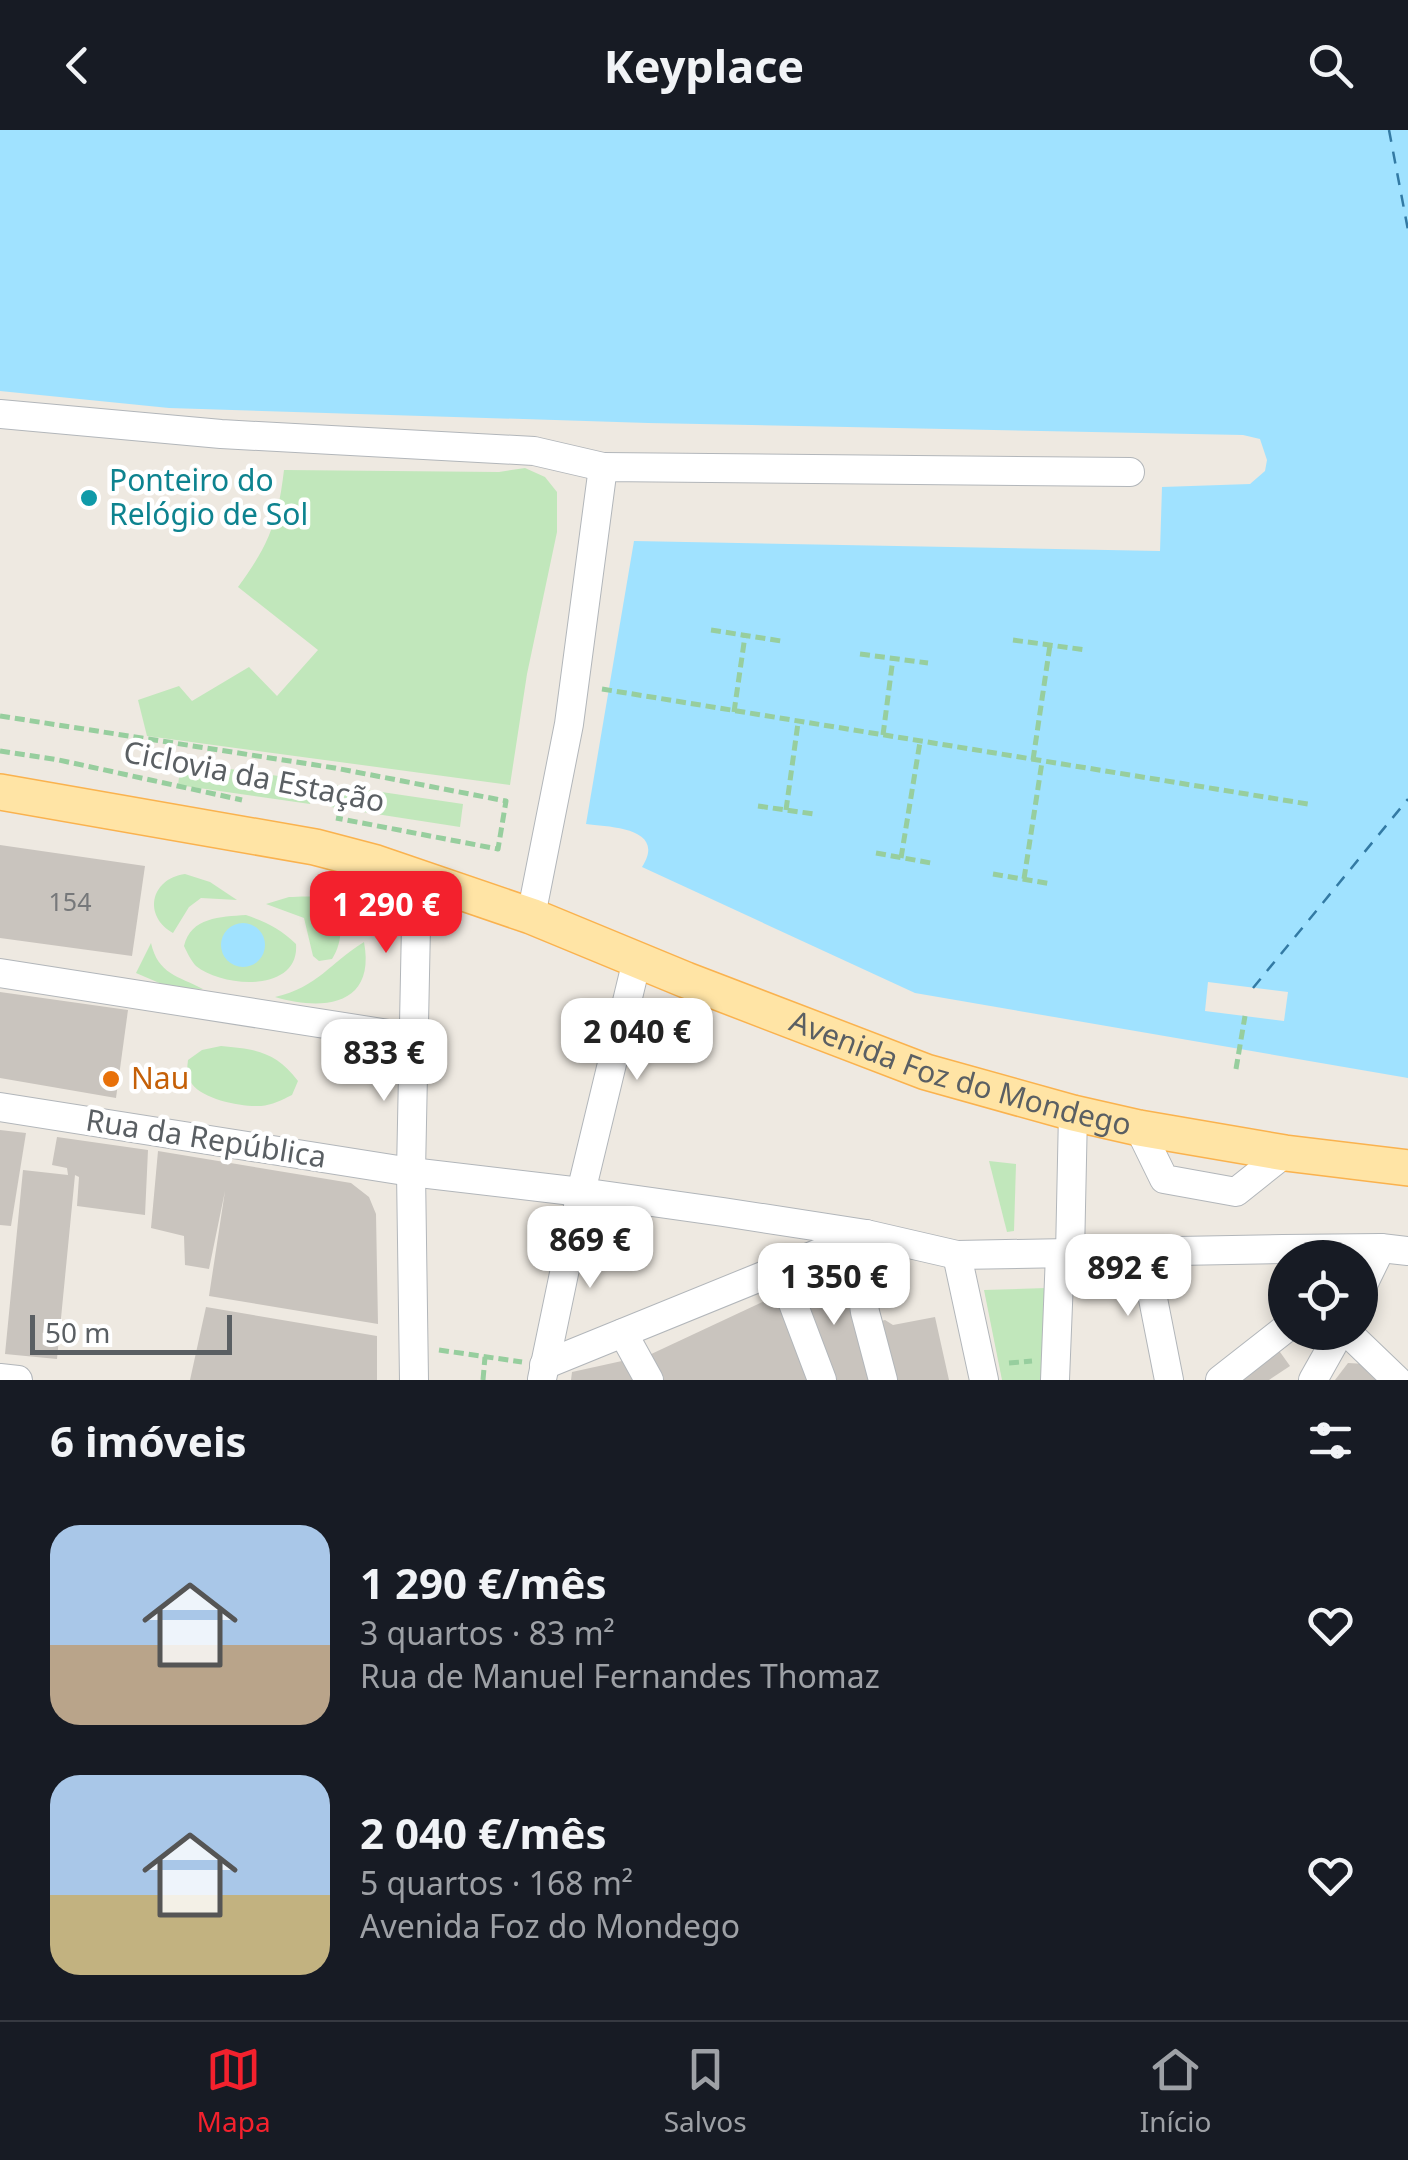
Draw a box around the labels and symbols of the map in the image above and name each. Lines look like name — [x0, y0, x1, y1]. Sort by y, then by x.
place label: Ponteiro do Relógio de Sol — [109, 459, 308, 534]
marker: Ponteiro do Relógio de Sol — [78, 487, 100, 509]
street label: Ciclovia da Estação — [120, 730, 388, 821]
pin: 1 290 € — [294, 871, 478, 956]
house number: 154 — [49, 884, 91, 918]
pin: 2 040 € — [545, 998, 729, 1083]
street label: Avenida Foz do Mondego — [784, 1000, 1136, 1145]
pin: 833 € — [314, 1019, 454, 1104]
place label: Nau — [131, 1057, 189, 1098]
marker: Nau — [100, 1068, 122, 1090]
street label: Rua da República — [83, 1098, 329, 1177]
pin: 869 € — [520, 1206, 660, 1291]
pin: 892 € — [1058, 1234, 1198, 1319]
pin: 1 350 € — [742, 1243, 926, 1328]
scale bar — [30, 1310, 232, 1354]

